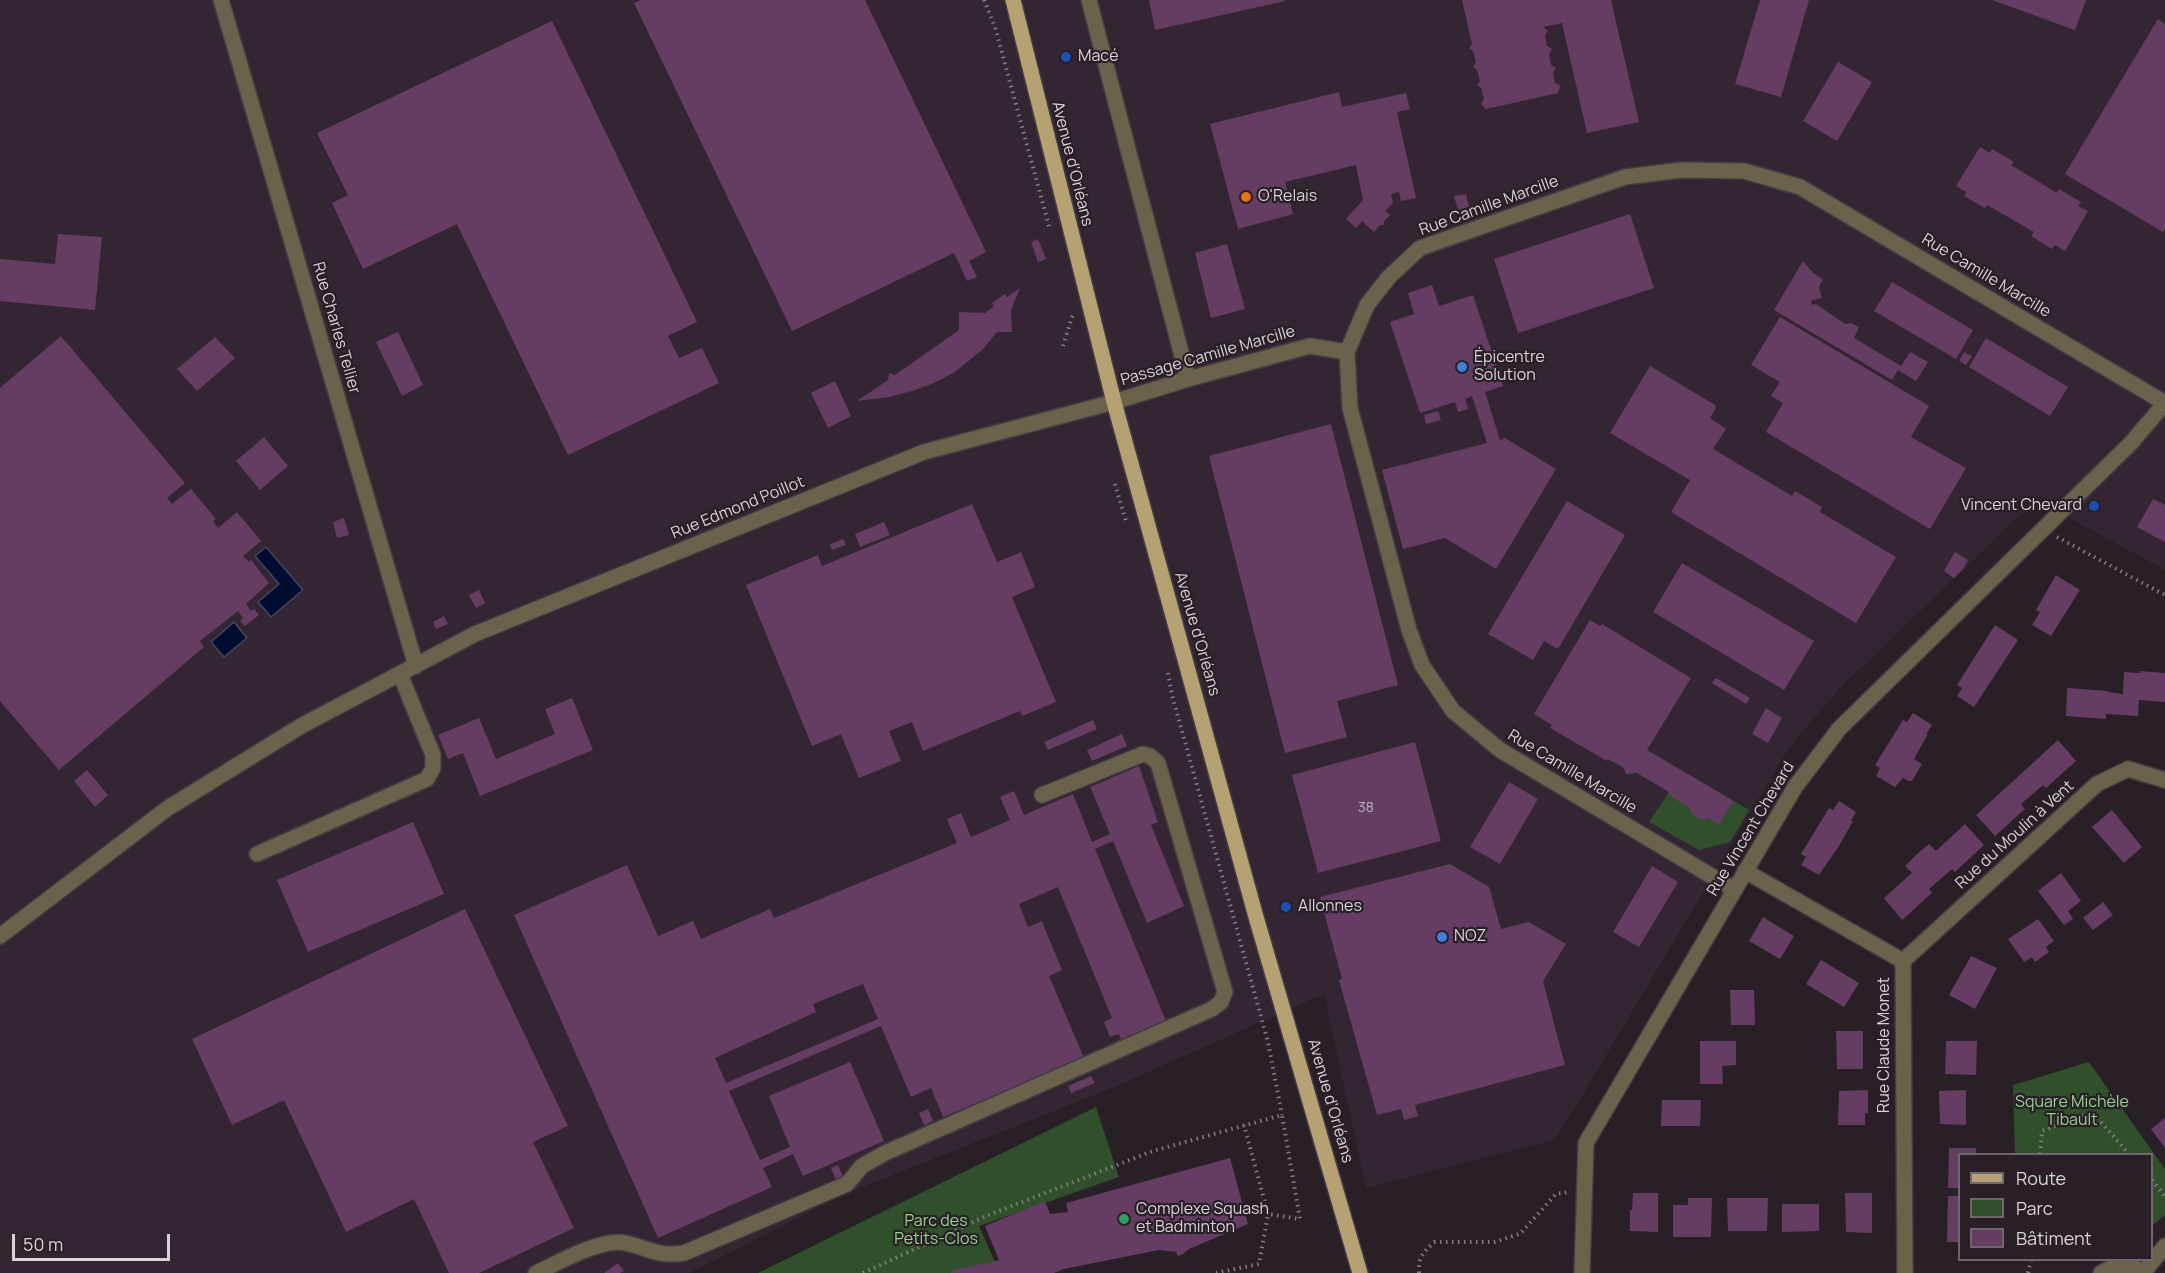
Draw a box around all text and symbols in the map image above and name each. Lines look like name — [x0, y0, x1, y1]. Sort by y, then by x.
place label: Macé — [1078, 47, 1119, 67]
marker: Macé — [1059, 50, 1073, 64]
street label: Avenue d'Orléans — [1047, 100, 1097, 228]
street label: Rue Camille Marcille — [1417, 172, 1561, 240]
place label: O'Relais — [1258, 187, 1317, 207]
marker: O'Relais — [1239, 190, 1253, 204]
street label: Rue Camille Marcille — [1918, 230, 2054, 322]
street label: Rue Charles Tellier — [308, 260, 364, 396]
street label: Passage Camille Marcille — [1119, 322, 1297, 390]
place label: Épicentre Solution — [1474, 348, 1545, 386]
marker: Épicentre Solution — [1455, 360, 1469, 374]
street label: Rue Edmond Poillot — [669, 473, 807, 543]
place label: Vincent Chevard — [1961, 496, 2082, 516]
marker: Vincent Chevard — [2087, 499, 2101, 513]
street label: Avenue d'Orléans — [1170, 570, 1224, 698]
street label: Rue Camille Marcille — [1504, 726, 1640, 818]
street label: Rue Vincent Chevard — [1703, 758, 1799, 900]
street label: Rue du Moulin à Vent — [1952, 777, 2078, 893]
house number: 38 — [1358, 800, 1374, 816]
place label: Allonnes — [1298, 897, 1362, 917]
marker: Allonnes — [1279, 900, 1293, 914]
place label: NOZ — [1454, 927, 1486, 947]
marker: NOZ — [1435, 930, 1449, 944]
street label: Rue Claude Monet — [1875, 977, 1895, 1113]
street label: Avenue d'Orléans — [1303, 1037, 1357, 1165]
park label: Square Michèle Tibault — [2015, 1093, 2129, 1131]
legend — [1958, 1153, 2153, 1261]
text: Route — [2016, 1166, 2066, 1190]
text: Parc — [2016, 1196, 2053, 1220]
place label: Complexe Squash et Badminton — [1136, 1200, 1269, 1238]
park label: Parc des Petits-Clos — [894, 1212, 978, 1250]
marker: Complexe Squash et Badminton — [1117, 1212, 1131, 1226]
scale bar — [15, 1222, 172, 1260]
text: Bâtiment — [2016, 1226, 2092, 1250]
text: 50 m — [23, 1232, 63, 1256]

